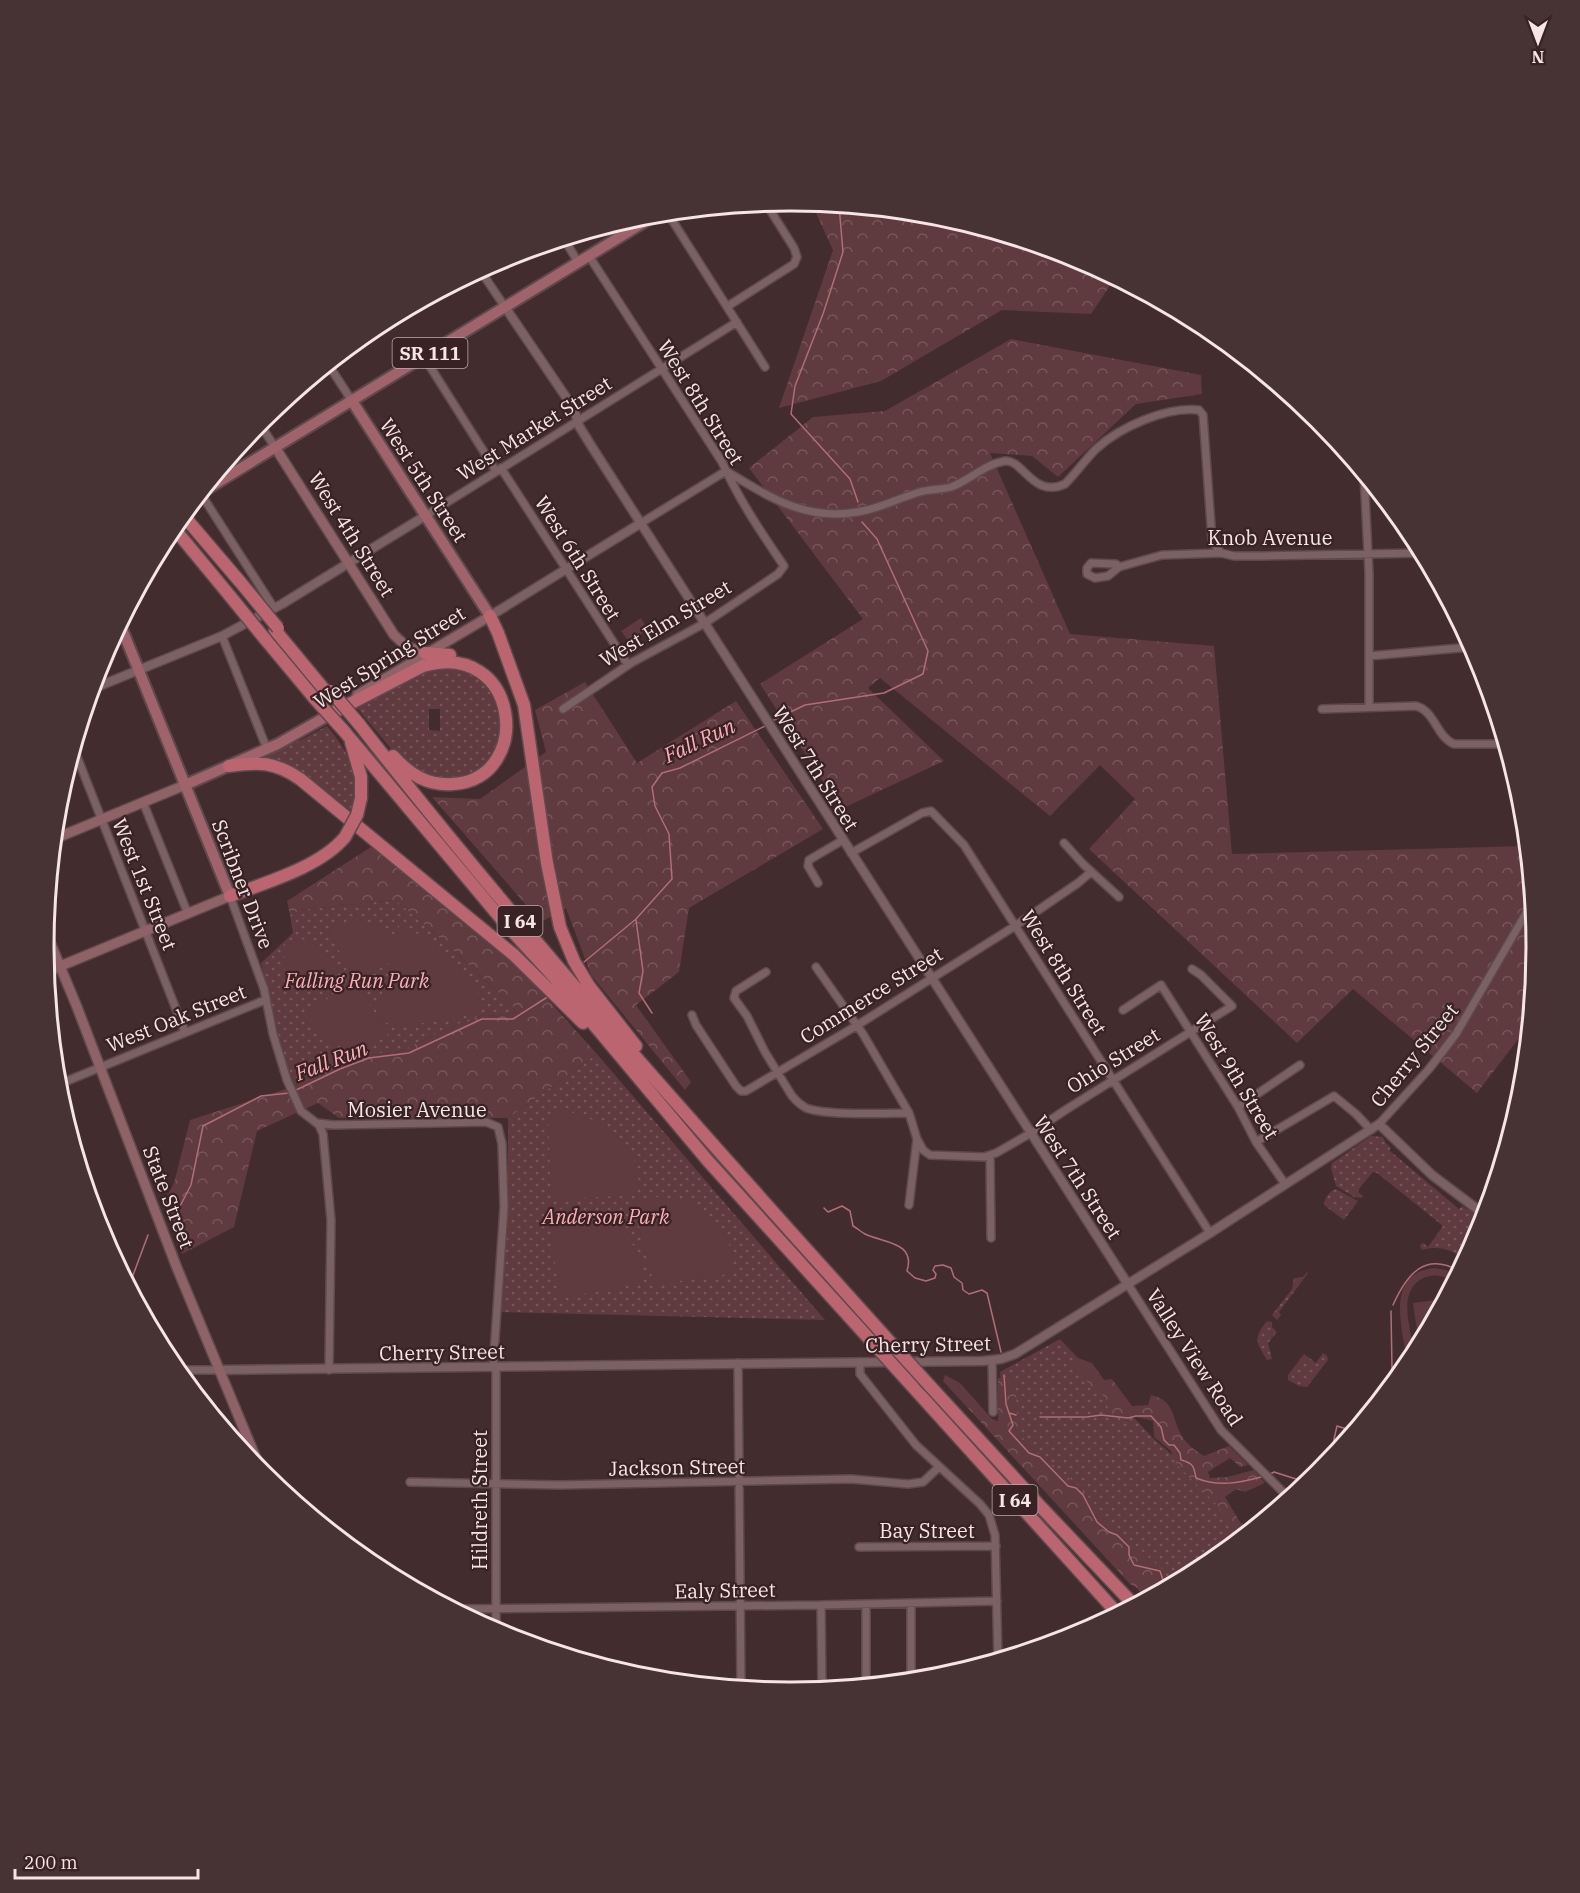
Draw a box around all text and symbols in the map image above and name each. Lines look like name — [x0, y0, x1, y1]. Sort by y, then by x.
north arrow — [1508, 12, 1568, 72]
text: N — [1532, 47, 1544, 67]
street label: West 8th Street — [652, 334, 750, 470]
road number: SR 111 — [392, 338, 468, 368]
street label: West Market Street — [451, 369, 617, 487]
street label: West 5th Street — [374, 413, 474, 547]
street label: West 4th Street — [303, 466, 401, 602]
street label: West 6th Street — [529, 490, 627, 626]
street label: Knob Avenue — [1208, 524, 1332, 551]
street label: West Elm Street — [594, 573, 736, 673]
street label: West Spring Street — [308, 599, 470, 715]
street label: West 7th Street — [767, 700, 865, 836]
water label: Fall Run — [658, 711, 739, 769]
street label: West 1st Street — [106, 814, 184, 954]
street label: Scribner Drive — [206, 815, 280, 953]
street label: West 8th Street — [1015, 904, 1113, 1040]
road number: I 64 — [498, 906, 542, 936]
street label: Commerce Street — [795, 940, 947, 1050]
park label: Falling Run Park — [284, 967, 430, 994]
street label: West Oak Street — [102, 978, 250, 1058]
street label: Cherry Street — [1364, 998, 1464, 1112]
street label: West 9th Street — [1189, 1008, 1285, 1144]
street label: Ohio Street — [1061, 1021, 1165, 1099]
water label: Fall Run — [290, 1033, 371, 1087]
street label: Mosier Avenue — [347, 1096, 487, 1123]
street label: West 7th Street — [1028, 1110, 1128, 1244]
street label: State Street — [137, 1142, 201, 1252]
park label: Anderson Park — [540, 1203, 670, 1230]
street label: Valley View Road — [1140, 1283, 1250, 1431]
street label: Cherry Street — [865, 1329, 991, 1359]
street label: Cherry Street — [379, 1337, 505, 1367]
street label: Hildreth Street — [466, 1430, 493, 1570]
street label: Jackson Street — [608, 1452, 746, 1482]
road number: I 64 — [992, 1485, 1038, 1515]
street label: Bay Street — [879, 1517, 975, 1544]
street label: Ealy Street — [674, 1576, 776, 1604]
scale bar — [15, 1842, 198, 1880]
text: 200 m — [24, 1851, 78, 1874]

